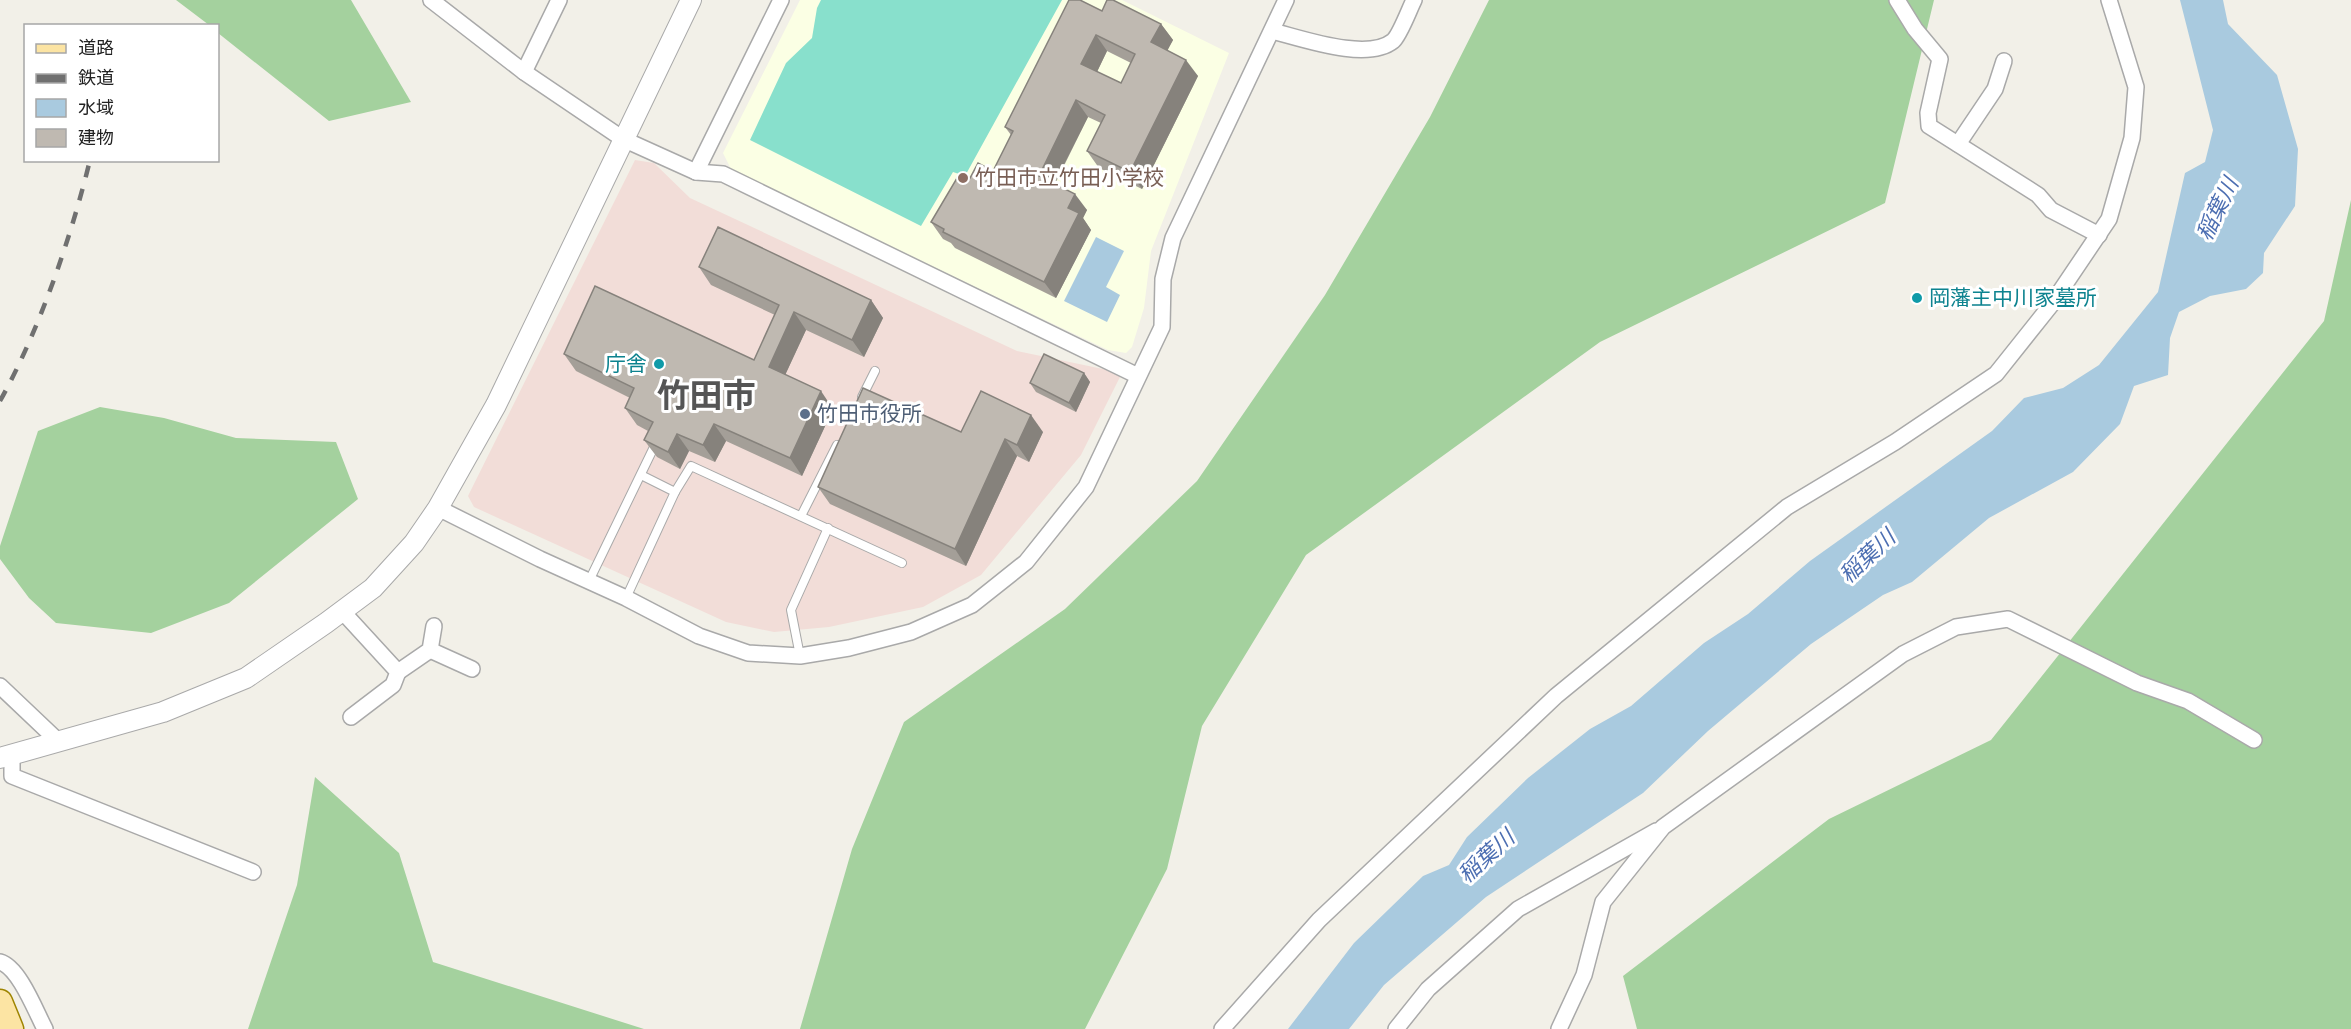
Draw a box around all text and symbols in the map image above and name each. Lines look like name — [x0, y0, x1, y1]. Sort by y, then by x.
legend — [24, 24, 219, 162]
text: 道路 — [78, 36, 114, 58]
text: 鉄道 — [78, 66, 114, 88]
text: 水域 — [78, 96, 114, 118]
text: 建物 — [78, 126, 114, 148]
place label: 竹田市立竹田小学校 — [975, 164, 1164, 189]
marker: 竹田市立竹田小学校 — [956, 171, 970, 185]
water label: 稲葉川 — [2190, 171, 2244, 244]
place label: 岡藩主中川家墓所 — [1929, 284, 2097, 309]
marker: 岡藩主中川家墓所 — [1910, 291, 1924, 305]
place label: 庁舎 — [605, 350, 647, 375]
marker: 庁舎 — [652, 357, 666, 371]
district label: 竹田市 — [657, 373, 756, 414]
place label: 竹田市役所 — [817, 400, 922, 425]
marker: 竹田市役所 — [798, 407, 812, 421]
water label: 稲葉川 — [1833, 522, 1901, 588]
water label: 稲葉川 — [1452, 822, 1521, 888]

